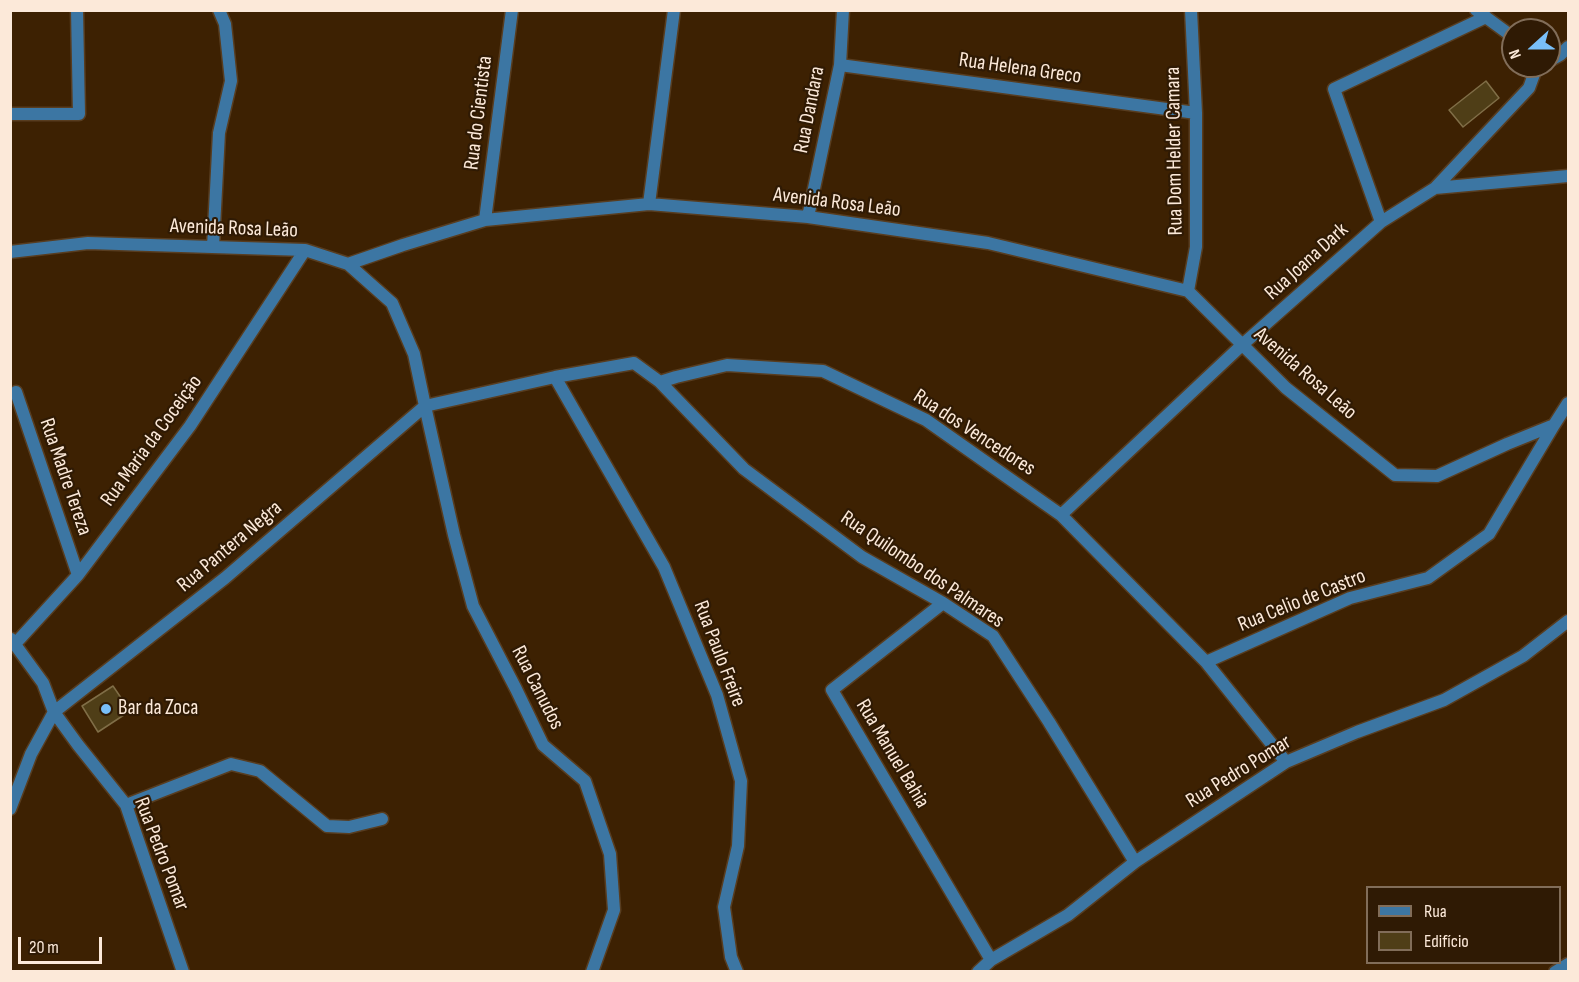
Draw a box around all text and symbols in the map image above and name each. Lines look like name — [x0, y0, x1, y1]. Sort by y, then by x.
north arrow — [1501, 18, 1561, 78]
text: N — [1505, 47, 1526, 61]
street label: Rua Helena Greco — [957, 48, 1083, 90]
street label: Rua do Cientista — [460, 55, 498, 171]
street label: Rua Dandara — [789, 65, 831, 155]
street label: Rua Dom Helder Camara — [1161, 66, 1189, 236]
street label: Avenida Rosa Leão — [772, 183, 902, 223]
street label: Avenida Rosa Leão — [170, 214, 298, 244]
street label: Rua Joana Dark — [1260, 218, 1354, 306]
street label: Avenida Rosa Leão — [1248, 322, 1362, 426]
street label: Rua Maria da Coceição — [96, 370, 208, 512]
street label: Rua dos Vencedores — [908, 384, 1040, 482]
street label: Rua Madre Tereza — [33, 415, 97, 539]
street label: Rua Pantera Negra — [173, 496, 287, 598]
street label: Rua Quilombo dos Palmares — [835, 506, 1009, 634]
street label: Rua Celio de Castro — [1234, 564, 1370, 638]
street label: Rua Paulo Freire — [687, 597, 751, 711]
street label: Rua Canudos — [505, 642, 569, 734]
street label: Rua Manuel Bahia — [850, 695, 934, 813]
place label: Bar da Zoca — [118, 696, 198, 722]
marker: Bar da Zoca — [99, 702, 113, 716]
street label: Rua Pedro Pomar — [1182, 730, 1296, 814]
street label: Rua Pedro Pomar — [128, 794, 194, 914]
legend — [1366, 886, 1561, 964]
text: Rua — [1424, 901, 1447, 922]
scale bar — [21, 925, 105, 963]
text: Edifício — [1424, 931, 1469, 952]
text: 20 m — [29, 937, 59, 958]

